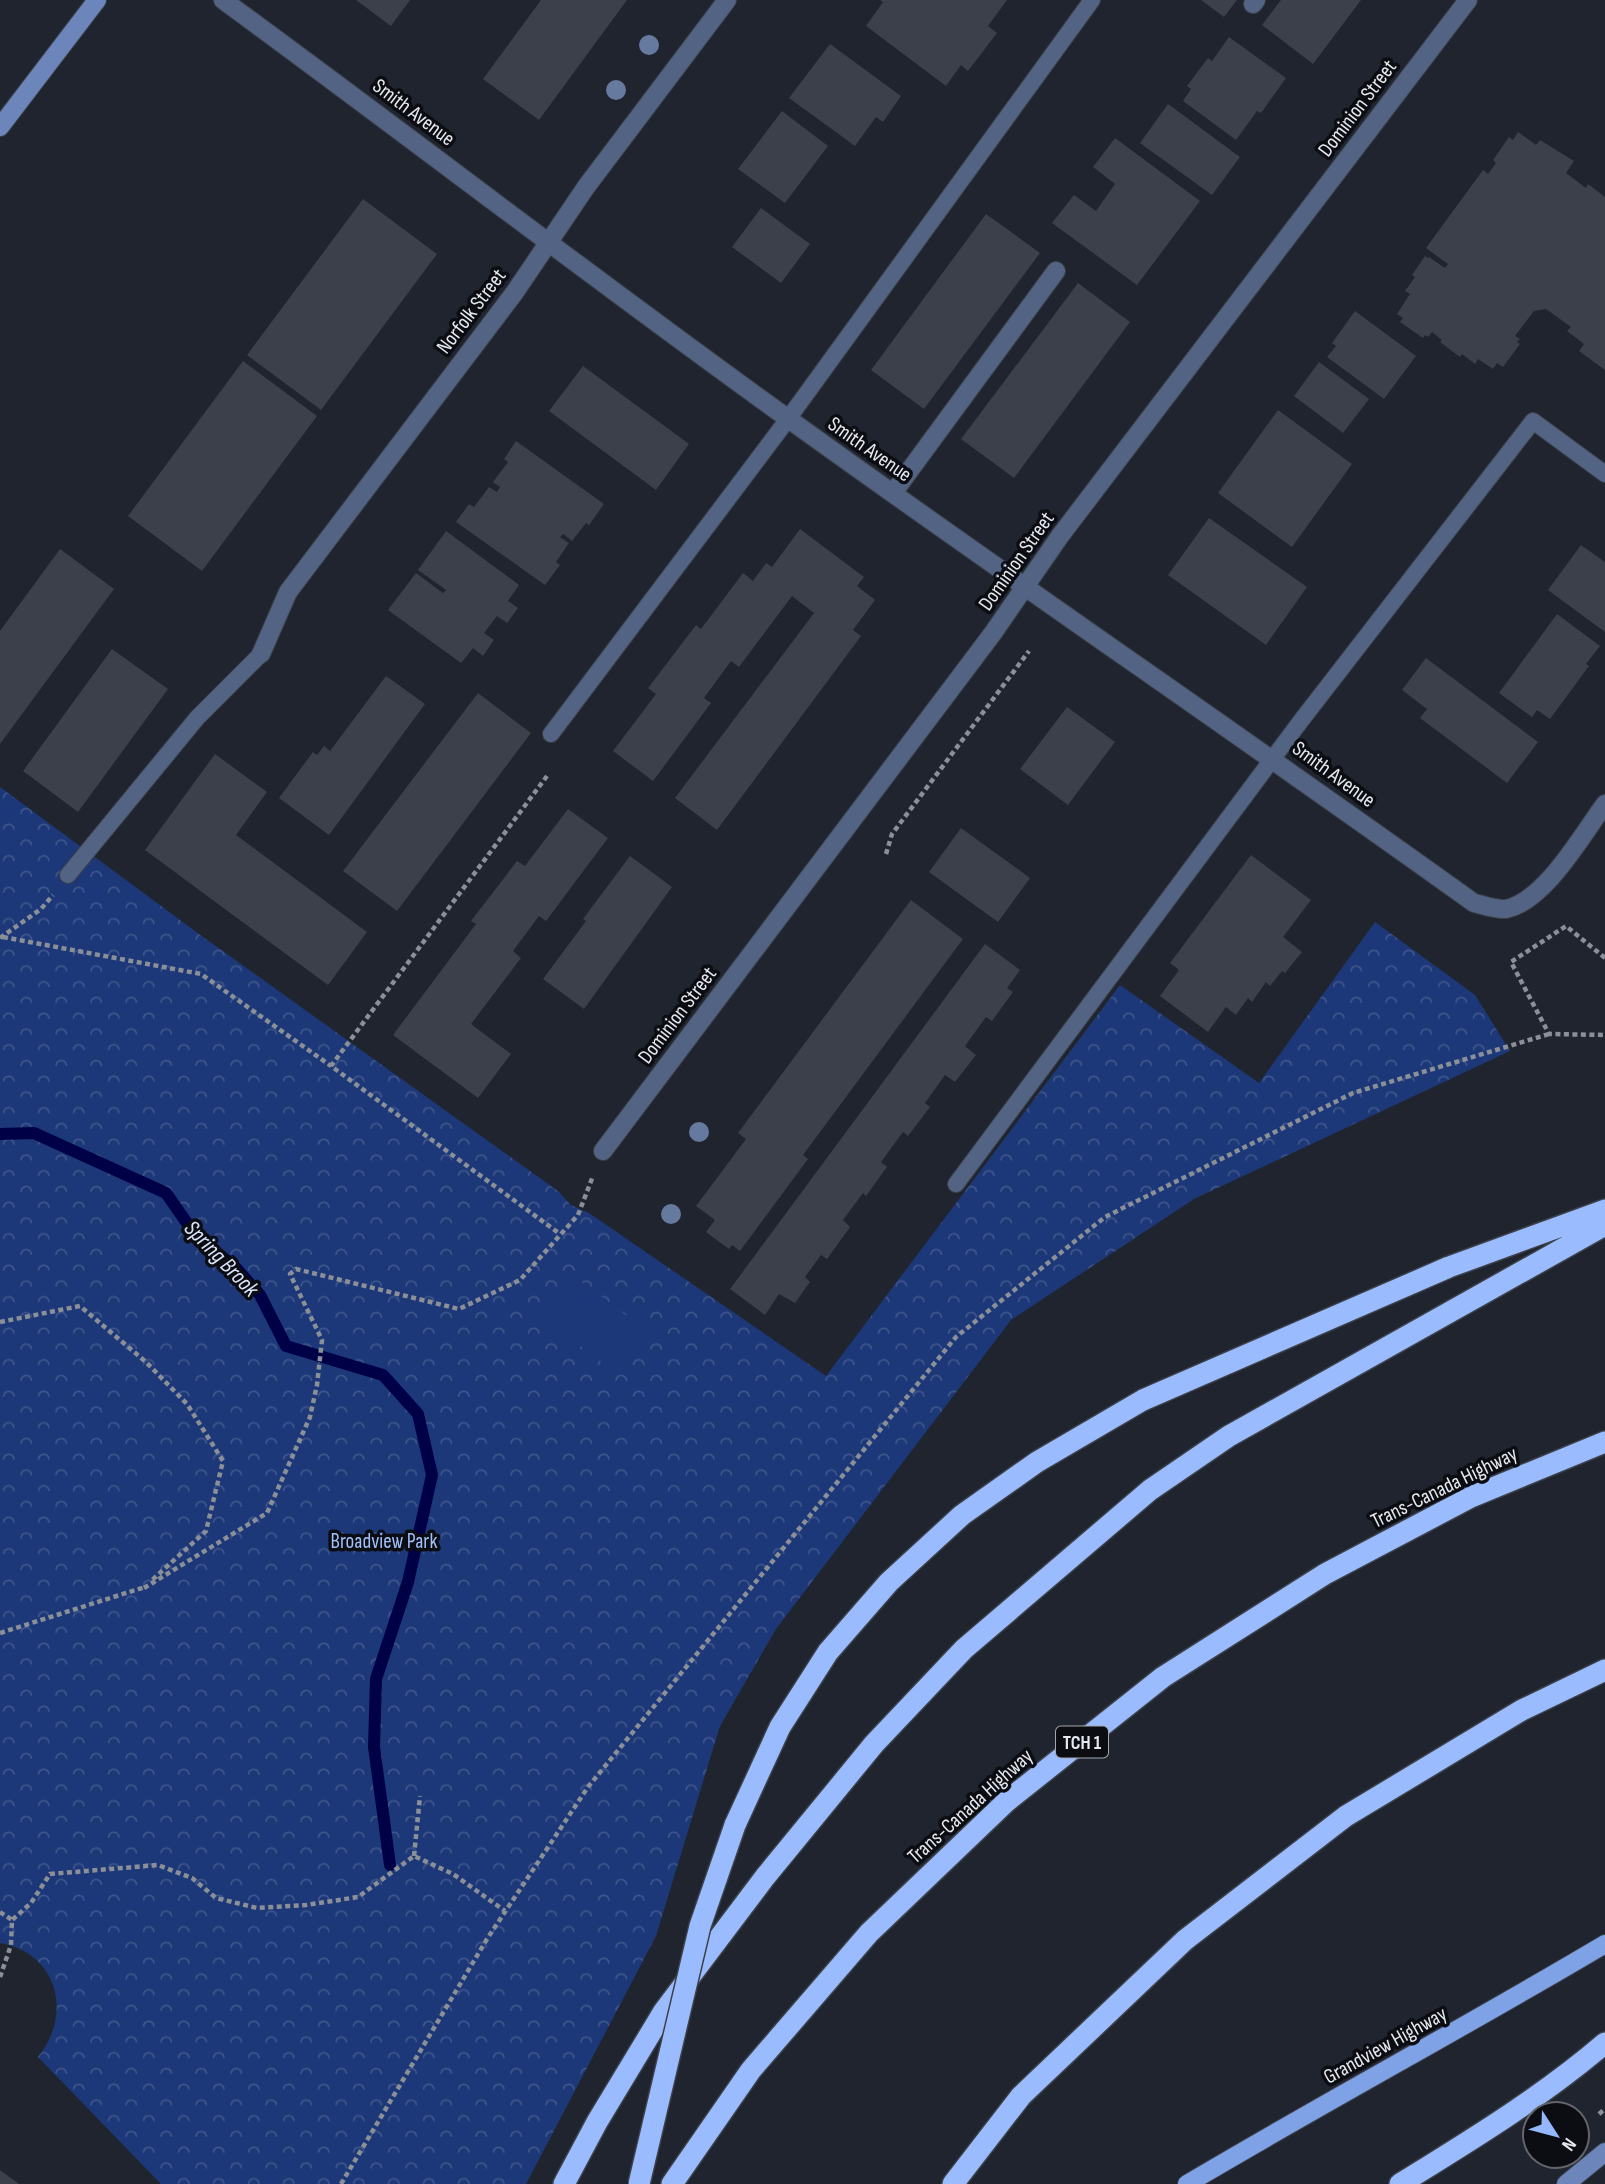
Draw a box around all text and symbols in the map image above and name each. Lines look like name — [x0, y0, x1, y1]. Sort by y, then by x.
street label: Dominion Street — [1313, 55, 1402, 162]
street label: Smith Avenue — [368, 73, 460, 151]
street label: Norfolk Street — [431, 264, 511, 359]
street label: Smith Avenue — [823, 412, 916, 487]
street label: Dominion Street — [973, 507, 1060, 615]
street label: Smith Avenue — [1287, 736, 1380, 813]
street label: Dominion Street — [633, 962, 722, 1069]
water label: Spring Brook — [178, 1215, 266, 1304]
street label: Trans-Canada Highway — [1367, 1441, 1521, 1534]
park label: Broadview Park — [331, 1529, 437, 1554]
road number: TCH 1 — [1056, 1726, 1108, 1758]
street label: Trans-Canada Highway — [903, 1744, 1038, 1869]
street label: Grandview Highway — [1319, 2001, 1451, 2090]
north arrow — [1521, 2100, 1591, 2170]
text: N — [1556, 2133, 1581, 2155]

